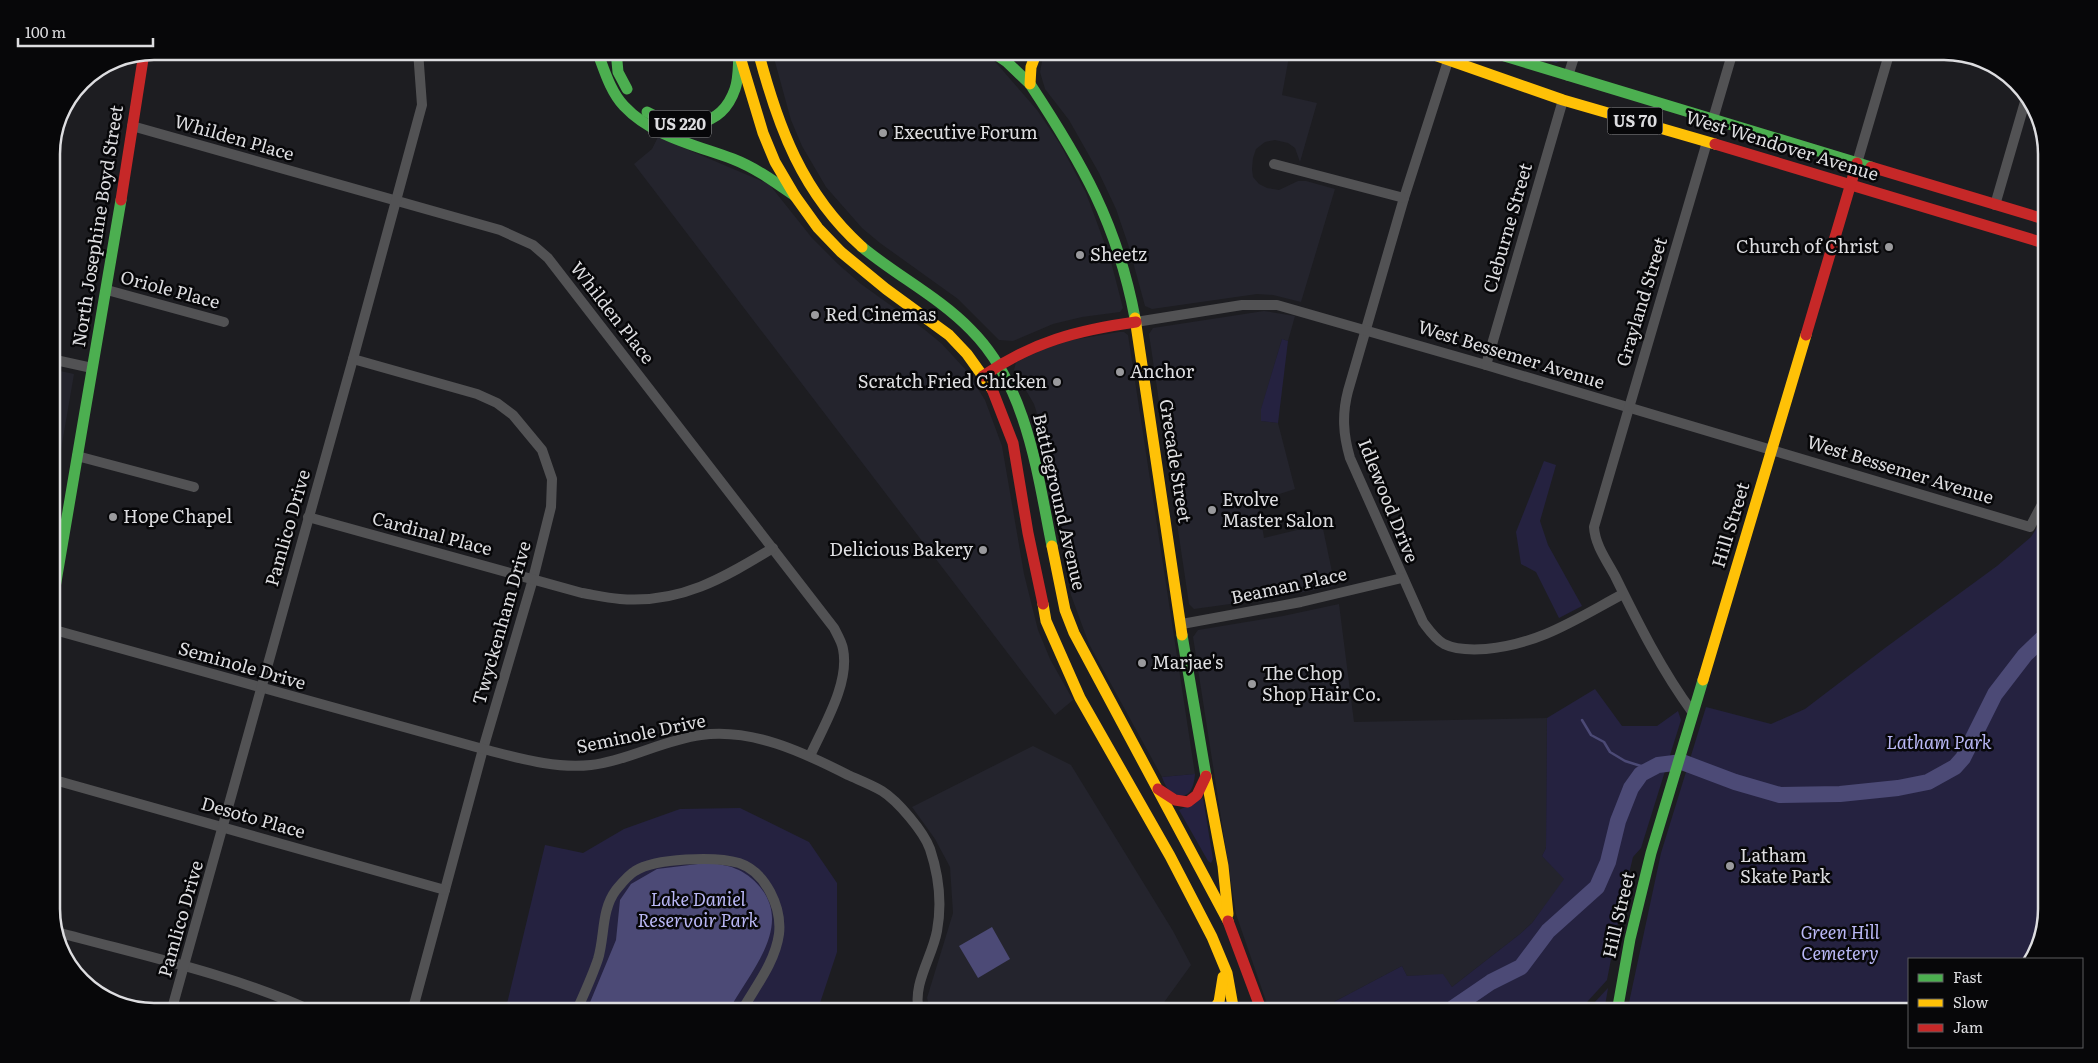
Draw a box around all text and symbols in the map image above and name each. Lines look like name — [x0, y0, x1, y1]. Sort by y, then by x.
scale bar — [18, 15, 152, 47]
text: 100 m — [25, 20, 66, 43]
street label: North Josephine Boyd Street — [64, 102, 129, 349]
street label: West Wendover Avenue — [1683, 102, 1882, 187]
street label: Whilden Place — [171, 107, 298, 167]
road number: US 70 — [1608, 108, 1662, 134]
road number: US 220 — [649, 110, 711, 138]
place label: Executive Forum — [893, 118, 1038, 145]
marker: Executive Forum — [877, 127, 889, 139]
street label: Cleburne Street — [1475, 159, 1538, 296]
place label: Church of Christ — [1736, 232, 1880, 259]
street label: Grayland Street — [1608, 233, 1673, 370]
place label: Sheetz — [1090, 240, 1147, 267]
marker: Church of Christ — [1883, 241, 1895, 253]
marker: Sheetz — [1074, 249, 1086, 261]
street label: Whilden Place — [564, 255, 662, 369]
street label: Oriole Place — [118, 262, 223, 315]
place label: Red Cinemas — [825, 300, 936, 327]
marker: Red Cinemas — [809, 309, 821, 321]
street label: West Bessemer Avenue — [1415, 312, 1608, 395]
place label: Anchor — [1130, 357, 1195, 384]
marker: Anchor — [1114, 366, 1126, 378]
place label: Scratch Fried Chicken — [858, 367, 1047, 394]
marker: Scratch Fried Chicken — [1051, 376, 1063, 388]
street label: Grecade Street — [1153, 397, 1200, 525]
street label: Battleground Avenue — [1027, 411, 1094, 593]
street label: West Bessemer Avenue — [1804, 427, 1997, 510]
street label: Idlewood Drive — [1352, 434, 1427, 566]
street label: Pamlico Drive — [257, 466, 316, 589]
street label: Hill Street — [1704, 478, 1756, 571]
place label: Evolve Master Salon — [1222, 485, 1334, 533]
place label: Hope Chapel — [123, 502, 232, 529]
street label: Cardinal Place — [369, 504, 495, 562]
marker: Evolve Master Salon — [1206, 504, 1218, 516]
marker: Hope Chapel — [107, 511, 119, 523]
place label: Delicious Bakery — [829, 535, 974, 562]
street label: Twyckenham Drive — [464, 538, 537, 708]
marker: Delicious Bakery — [977, 544, 989, 556]
street label: Beaman Place — [1228, 559, 1349, 610]
street label: Seminole Drive — [175, 633, 309, 696]
place label: Marjae's — [1152, 648, 1223, 675]
marker: Marjae's — [1136, 657, 1148, 669]
place label: The Chop Shop Hair Co. — [1262, 659, 1382, 707]
marker: The Chop Shop Hair Co. — [1246, 678, 1258, 690]
street label: Seminole Drive — [574, 706, 708, 759]
park label: Latham Park — [1886, 728, 1992, 755]
street label: Desoto Place — [198, 789, 309, 844]
place label: Latham Skate Park — [1740, 841, 1832, 889]
street label: Pamlico Drive — [150, 857, 209, 980]
marker: Latham Skate Park — [1724, 860, 1736, 872]
street label: Hill Street — [1594, 868, 1641, 961]
park label: Lake Daniel Reservoir Park — [638, 885, 759, 933]
park label: Green Hill Cemetery — [1800, 918, 1881, 966]
legend — [1908, 958, 2083, 1048]
text: Fast — [1953, 965, 1982, 988]
text: Slow — [1953, 990, 1988, 1013]
text: Jam — [1953, 1015, 1984, 1038]

